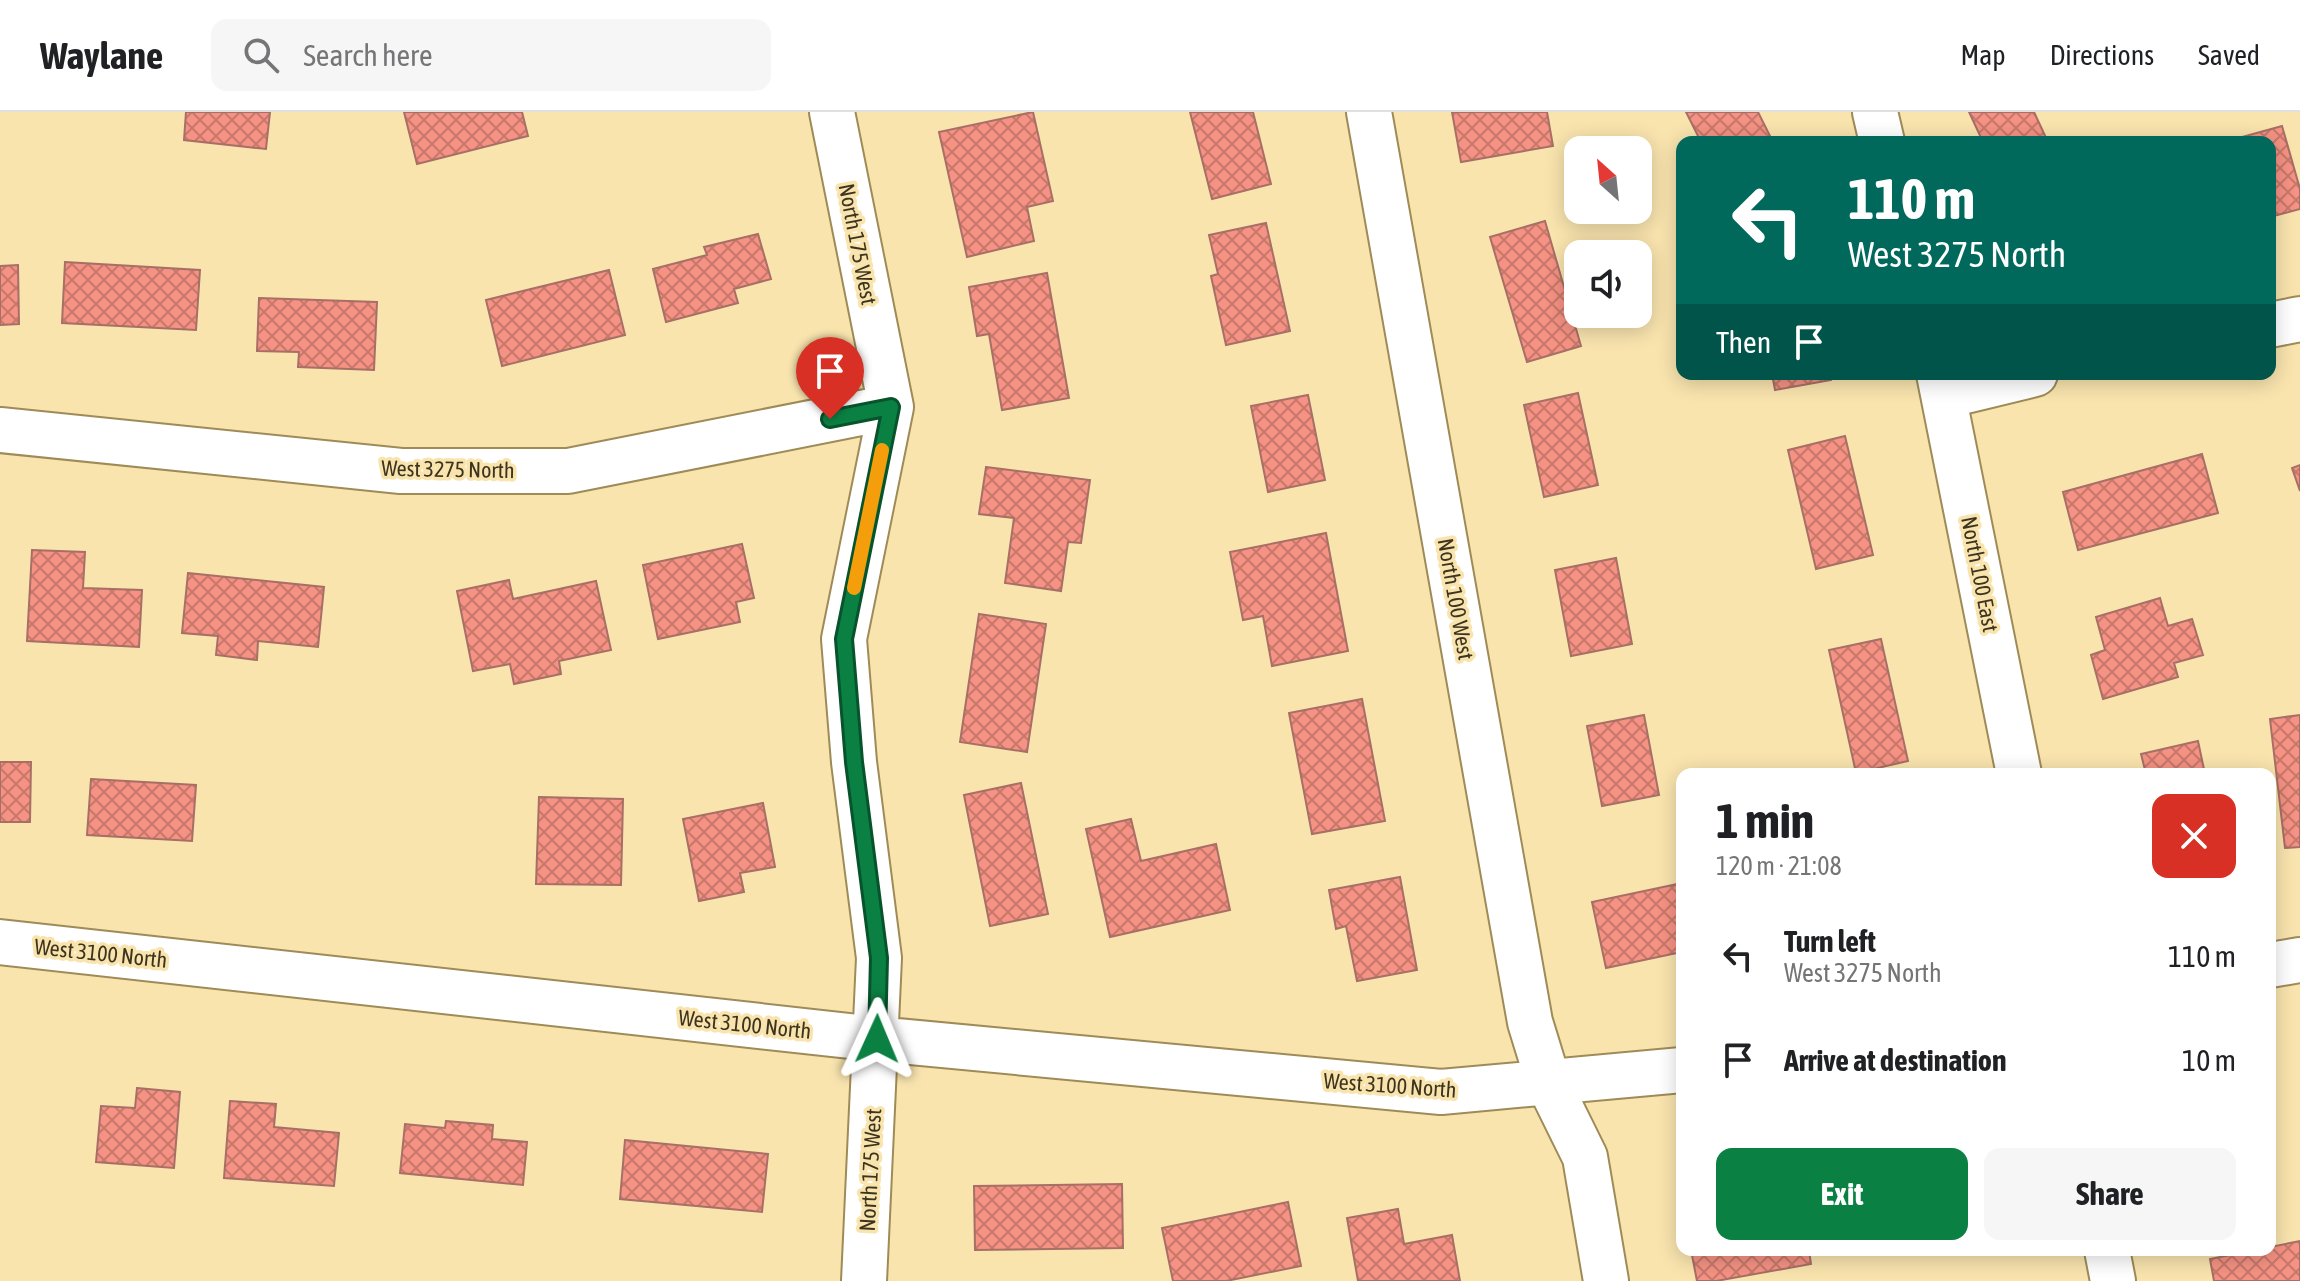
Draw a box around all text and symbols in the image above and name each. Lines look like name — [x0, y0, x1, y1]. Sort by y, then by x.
search box — [211, 19, 771, 91]
icon: search — [239, 33, 283, 77]
text: Waylane — [40, 34, 163, 77]
text: Search here — [303, 38, 433, 72]
text: Map — [1961, 39, 2006, 71]
text: Directions — [2050, 39, 2154, 71]
text: Saved — [2198, 39, 2260, 71]
north arrow — [1564, 136, 1652, 224]
map controls — [1564, 136, 1652, 328]
text: 110 m — [1848, 167, 1975, 231]
icon: left — [1716, 168, 1820, 272]
street label: North 175 West — [834, 181, 882, 307]
text: West 3275 North — [1848, 233, 2066, 275]
button: sound — [1564, 240, 1652, 328]
icon: arrive — [1787, 320, 1831, 364]
text: Then — [1716, 325, 1771, 359]
pin — [796, 337, 864, 419]
icon: arrive — [808, 349, 852, 393]
street label: West 3275 North — [381, 455, 515, 483]
street label: North 100 East — [1956, 514, 2004, 634]
street label: North 100 West — [1433, 536, 1479, 662]
text: 1 min — [1716, 793, 1814, 848]
button: close — [2152, 794, 2236, 878]
text: 120 m · 21:08 — [1716, 851, 1842, 881]
text: Turn left — [1784, 924, 1876, 958]
street label: West 3100 North — [33, 933, 169, 973]
icon: left — [1716, 934, 1760, 978]
text: 110 m — [2168, 939, 2236, 973]
text: West 3275 North — [1784, 958, 1942, 988]
position arrow — [835, 997, 919, 1081]
street label: West 3100 North — [677, 1004, 813, 1044]
icon: arrive — [1716, 1038, 1760, 1082]
text: Arrive at destination — [1784, 1043, 2006, 1077]
text: 10 m — [2182, 1043, 2236, 1077]
street label: West 3100 North — [1323, 1067, 1457, 1103]
street label: North 175 West — [854, 1108, 886, 1232]
button: Exit — [1716, 1148, 1968, 1240]
button: Share — [1984, 1148, 2236, 1240]

